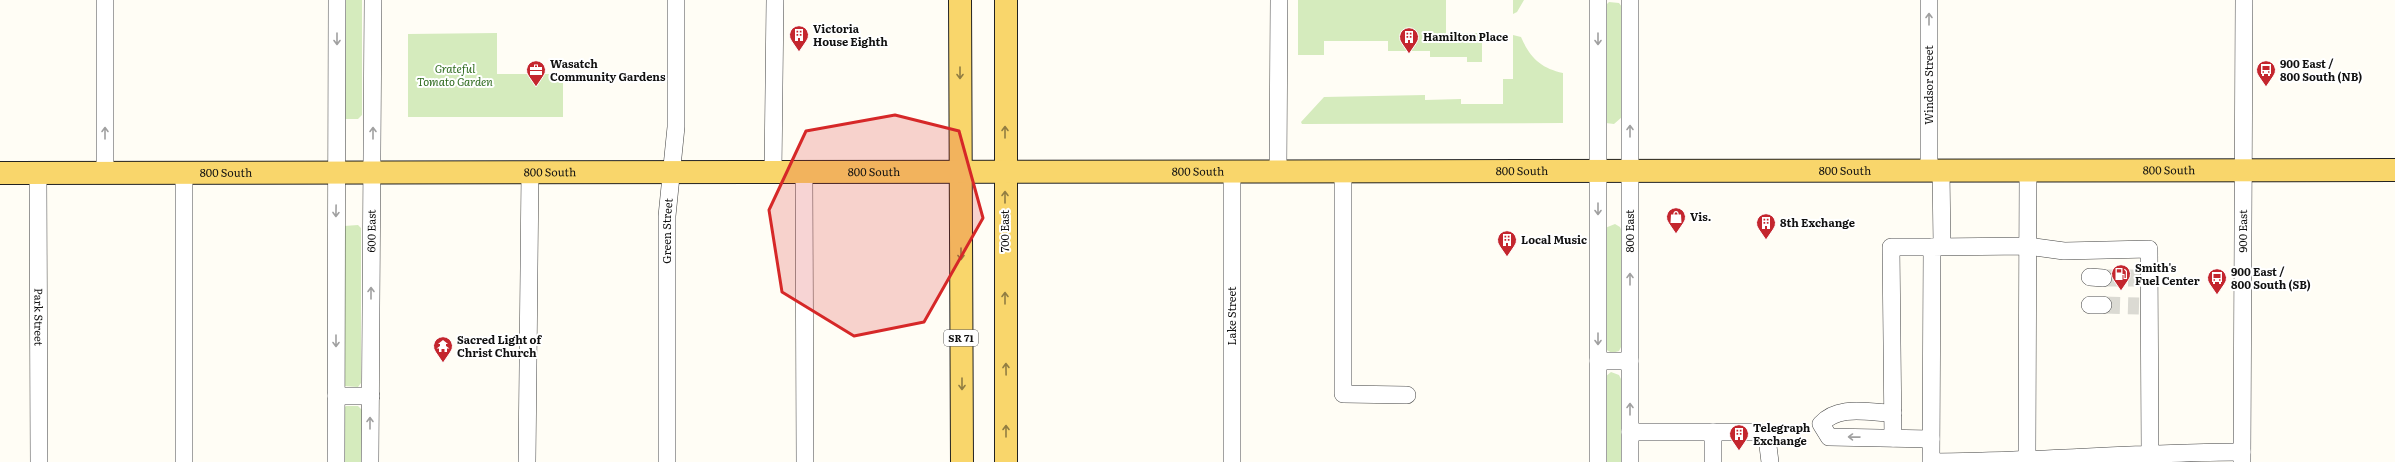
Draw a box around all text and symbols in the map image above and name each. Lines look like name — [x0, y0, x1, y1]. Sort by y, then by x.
one-way arrow — [1925, 13, 1933, 26]
place label: Victoria House Eighth — [813, 20, 888, 49]
building icon: Victoria House Eighth — [788, 24, 810, 52]
building icon: Hamilton Place — [1398, 26, 1420, 54]
place label: Hamilton Place — [1423, 28, 1508, 44]
one-way arrow — [333, 32, 341, 45]
one-way arrow — [1594, 32, 1602, 45]
street label: Windsor Street — [1920, 45, 1936, 125]
place label: Wasatch Community Gardens — [550, 55, 666, 84]
place label: 900 East / 800 South (NB) — [2280, 55, 2362, 84]
office icon: Wasatch Community Gardens — [525, 59, 547, 87]
bus stop icon: 900 East / 800 South (NB) — [2255, 59, 2277, 87]
park label: Grateful Tomato Garden — [417, 60, 493, 89]
one-way arrow — [956, 66, 964, 79]
one-way arrow — [1626, 125, 1634, 138]
one-way arrow — [1001, 126, 1009, 139]
one-way arrow — [101, 127, 109, 140]
one-way arrow — [369, 127, 377, 140]
street label: 800 South — [2143, 161, 2195, 177]
street label: 800 South — [1172, 162, 1224, 179]
street label: 800 South — [1496, 162, 1548, 178]
street label: 800 South — [1819, 162, 1871, 178]
street label: 800 South — [524, 163, 576, 179]
street label: 800 South — [848, 163, 900, 179]
street label: 800 South — [200, 164, 252, 180]
one-way arrow — [1001, 191, 1009, 204]
street label: Green Street — [658, 197, 676, 264]
one-way arrow — [1594, 202, 1602, 215]
one-way arrow — [332, 204, 340, 217]
shop icon: Vis. — [1665, 206, 1687, 234]
place label: Vis. — [1690, 208, 1711, 224]
street label: 600 East — [362, 209, 379, 253]
street label: 700 East — [996, 209, 1012, 252]
street label: 800 East — [1621, 209, 1637, 253]
street label: 900 East — [2234, 209, 2250, 252]
building icon: 8th Exchange — [1755, 212, 1777, 240]
place label: 8th Exchange — [1780, 214, 1855, 230]
building icon: Local Music — [1496, 229, 1518, 257]
place label: Local Music — [1521, 231, 1587, 247]
one-way arrow — [957, 247, 965, 260]
place label: Smith's Fuel Center — [2135, 259, 2200, 288]
fuel station icon: Smith's Fuel Center — [2110, 263, 2132, 291]
place label: 900 East / 800 South (SB) — [2231, 263, 2311, 292]
bus stop icon: 900 East / 800 South (SB) — [2206, 267, 2228, 295]
one-way arrow — [1626, 273, 1634, 286]
street label: Lake Street — [1223, 286, 1239, 345]
one-way arrow — [368, 287, 375, 300]
street label: Park Street — [31, 288, 48, 346]
one-way arrow — [1001, 292, 1009, 305]
road number: SR 71 — [944, 330, 978, 346]
place label: Sacred Light of Christ Church — [457, 331, 542, 360]
one-way arrow — [1594, 332, 1602, 345]
one-way arrow — [332, 334, 340, 347]
temple icon: Sacred Light of Christ Church — [432, 335, 454, 363]
one-way arrow — [1002, 363, 1010, 376]
one-way arrow — [958, 377, 965, 390]
one-way arrow — [1626, 403, 1634, 416]
one-way arrow — [367, 417, 374, 430]
place label: Telegraph Exchange — [1753, 419, 1811, 448]
building icon: Telegraph Exchange — [1728, 423, 1750, 451]
one-way arrow — [1002, 425, 1010, 438]
one-way arrow — [1848, 433, 1861, 441]

